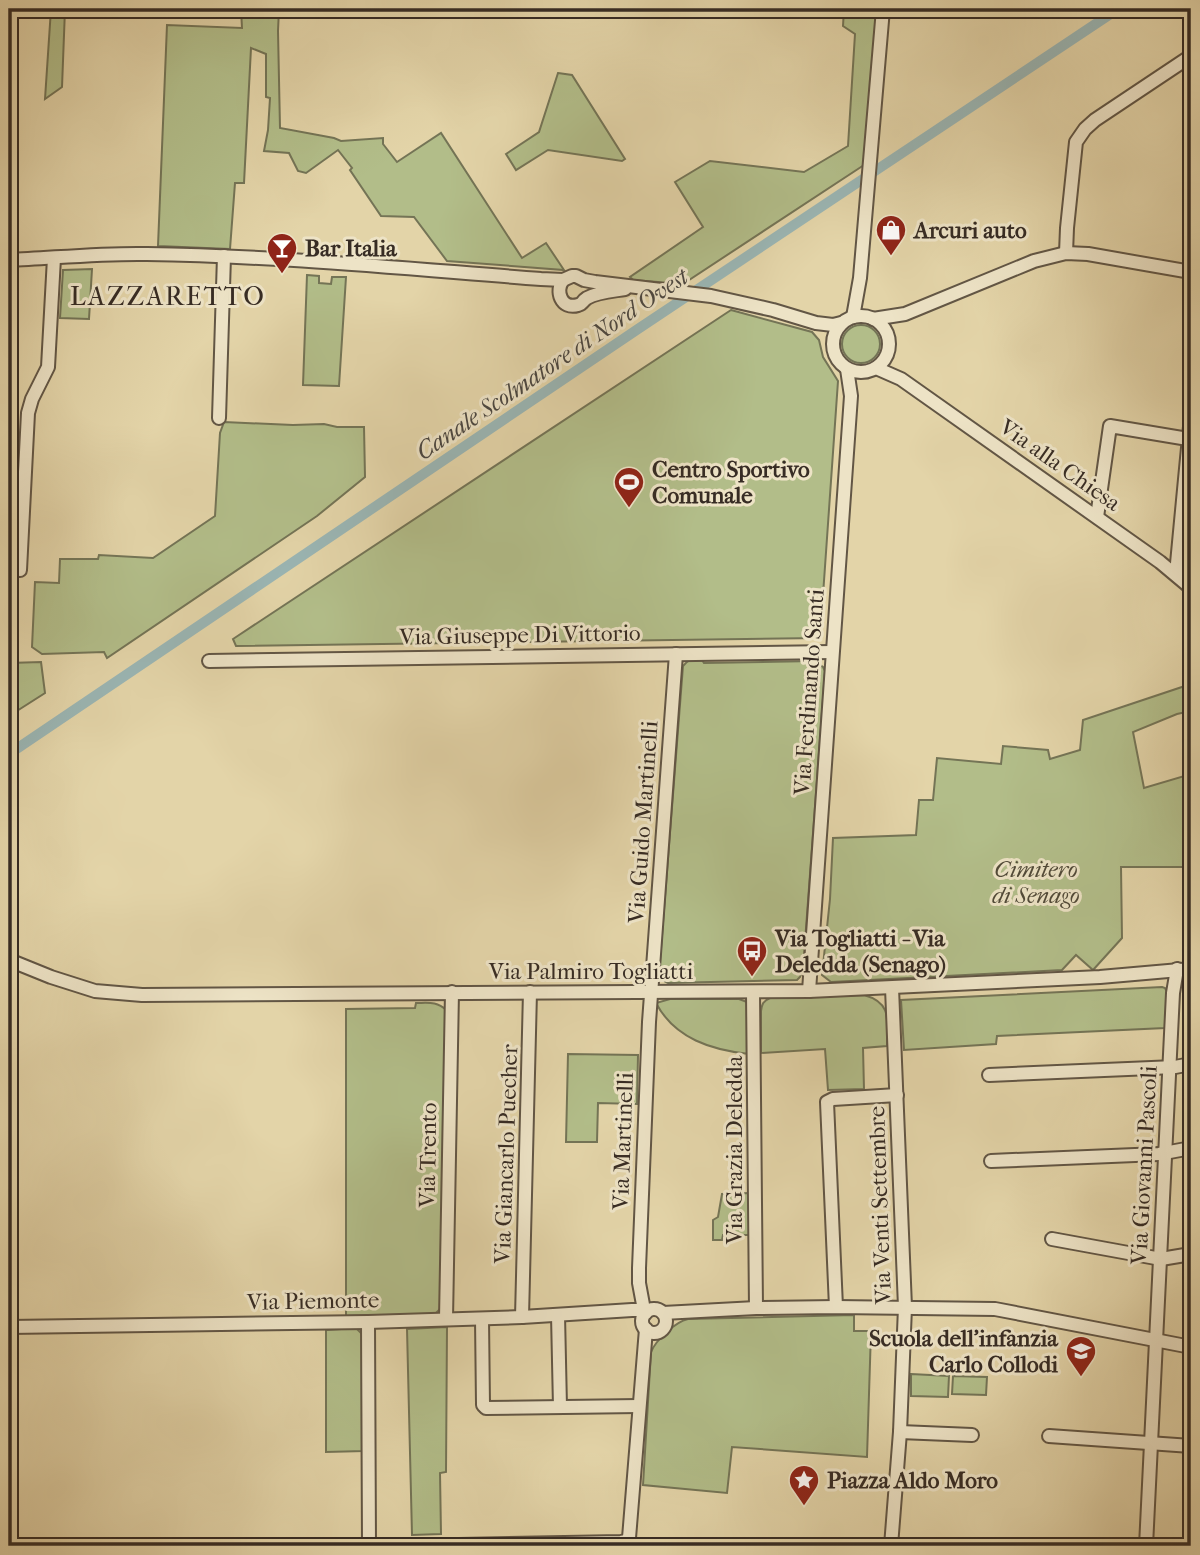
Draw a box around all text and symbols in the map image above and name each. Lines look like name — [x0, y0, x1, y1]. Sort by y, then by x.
shop icon: Arcuri auto — [874, 213, 908, 257]
place label: Arcuri auto — [912, 217, 1027, 244]
bar icon: Bar Italia — [265, 231, 299, 275]
place label: Bar Italia — [305, 235, 398, 262]
water label: Canale Scolmatore di Nord Ovest — [411, 261, 695, 466]
district label: LAZZARETTO — [70, 281, 266, 312]
street label: Via alla Chiesa — [993, 413, 1126, 517]
place label: Centro Sportivo Comunale — [652, 456, 810, 509]
sports icon: Centro Sportivo Comunale — [612, 465, 646, 509]
street label: Via Ferdinando Santi — [788, 588, 830, 797]
street label: Via Giuseppe Di Vittorio — [398, 619, 641, 651]
street label: Via Guido Martinelli — [622, 720, 664, 925]
park label: Cimitero di Senago — [992, 856, 1080, 909]
place label: Via Togliatti - Via Deledda (Senago) — [774, 925, 946, 978]
bus stop icon: Via Togliatti - Via Deledda (Senago) — [735, 934, 769, 978]
street label: Via Palmiro Togliatti — [488, 958, 693, 985]
street label: Via Giancarlo Puecher — [489, 1044, 523, 1265]
street label: Via Grazia Deledda — [721, 1055, 748, 1245]
street label: Via Giovanni Pascoli — [1125, 1065, 1163, 1266]
street label: Via Martinelli — [607, 1071, 639, 1211]
street label: Via Trento — [414, 1102, 442, 1209]
street label: Via Venti Settembre — [863, 1105, 897, 1306]
street label: Via Piemonte — [246, 1286, 379, 1316]
place label: Scuola dell'infanzia Carlo Collodi — [869, 1325, 1059, 1378]
school or university icon: Scuola dell'infanzia Carlo Collodi — [1064, 1334, 1098, 1378]
place icon: Piazza Aldo Moro — [787, 1463, 821, 1507]
place label: Piazza Aldo Moro — [827, 1467, 998, 1494]

